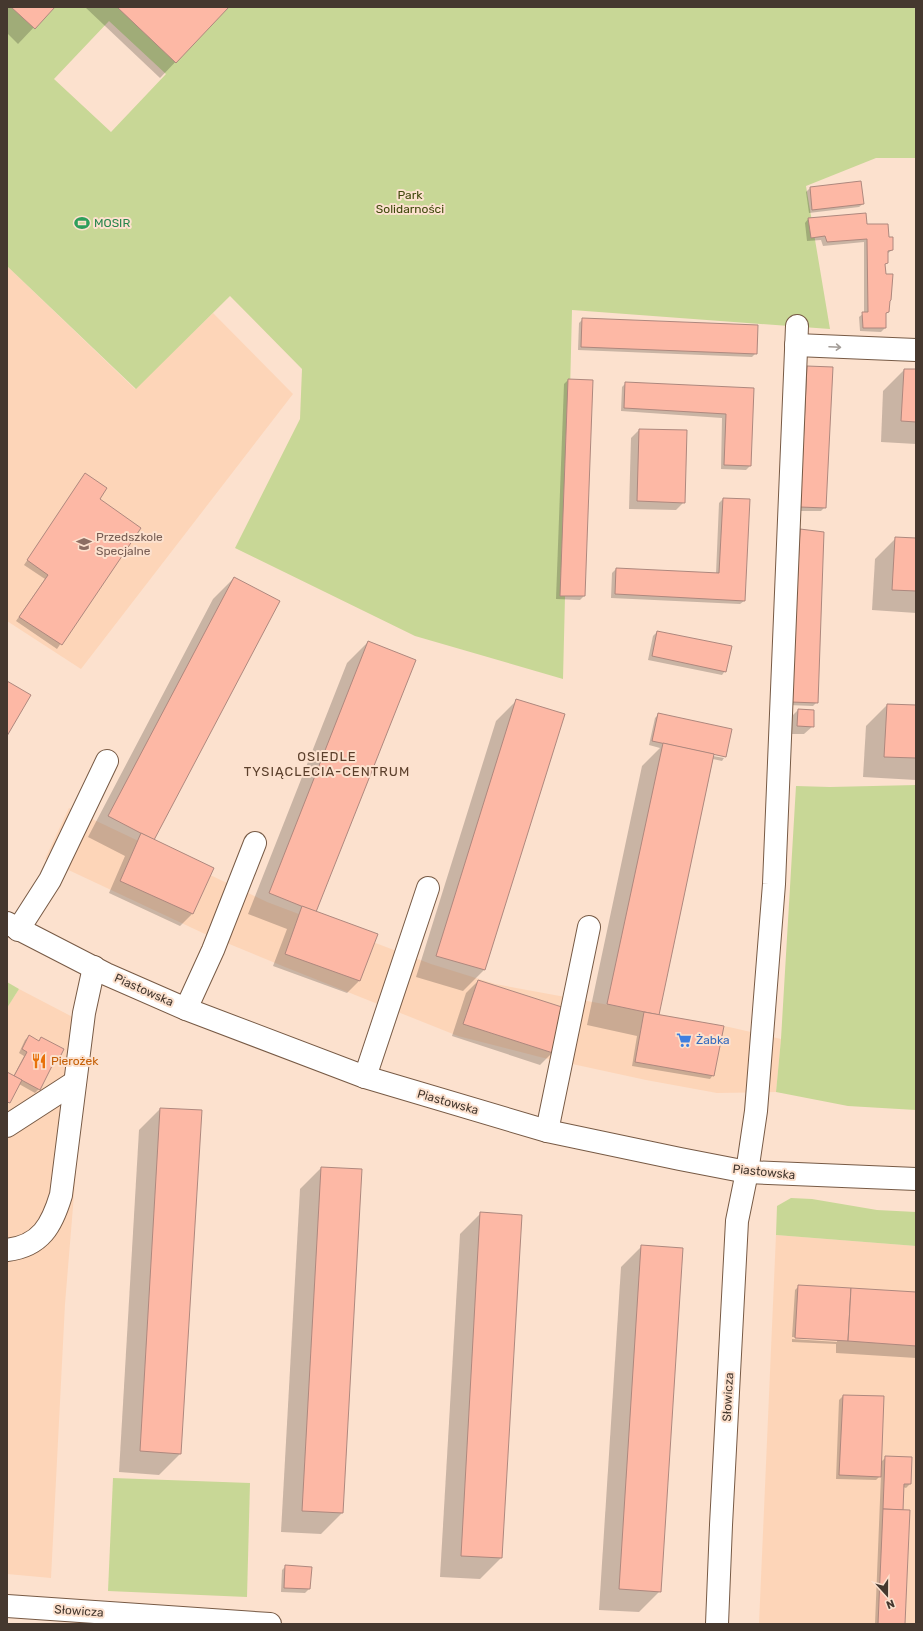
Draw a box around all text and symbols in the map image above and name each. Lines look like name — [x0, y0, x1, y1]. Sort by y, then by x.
park label: Park Solidarności — [376, 188, 444, 216]
sports icon: MOSIR — [73, 214, 91, 232]
place label: MOSIR — [94, 216, 130, 230]
one-way arrow — [828, 343, 841, 350]
place label: Przedszkole Specjalne — [96, 530, 163, 558]
school or university icon: Przedszkole Specjalne — [75, 535, 93, 553]
district label: OSIEDLE TYSIĄCLECIA-CENTRUM — [244, 749, 410, 779]
street label: Piastowska — [112, 971, 176, 1009]
supermarket icon: Żabka — [675, 1031, 693, 1049]
place label: Żabka — [696, 1033, 730, 1047]
restaurant icon: Pierożek — [30, 1052, 48, 1070]
place label: Pierożek — [51, 1054, 99, 1068]
street label: Piastowska — [416, 1087, 480, 1117]
street label: Piastowska — [732, 1162, 796, 1182]
street label: Słowicza — [720, 1372, 736, 1422]
north arrow — [867, 1575, 907, 1615]
text: N — [884, 1596, 896, 1611]
street label: Słowicza — [54, 1602, 104, 1620]

